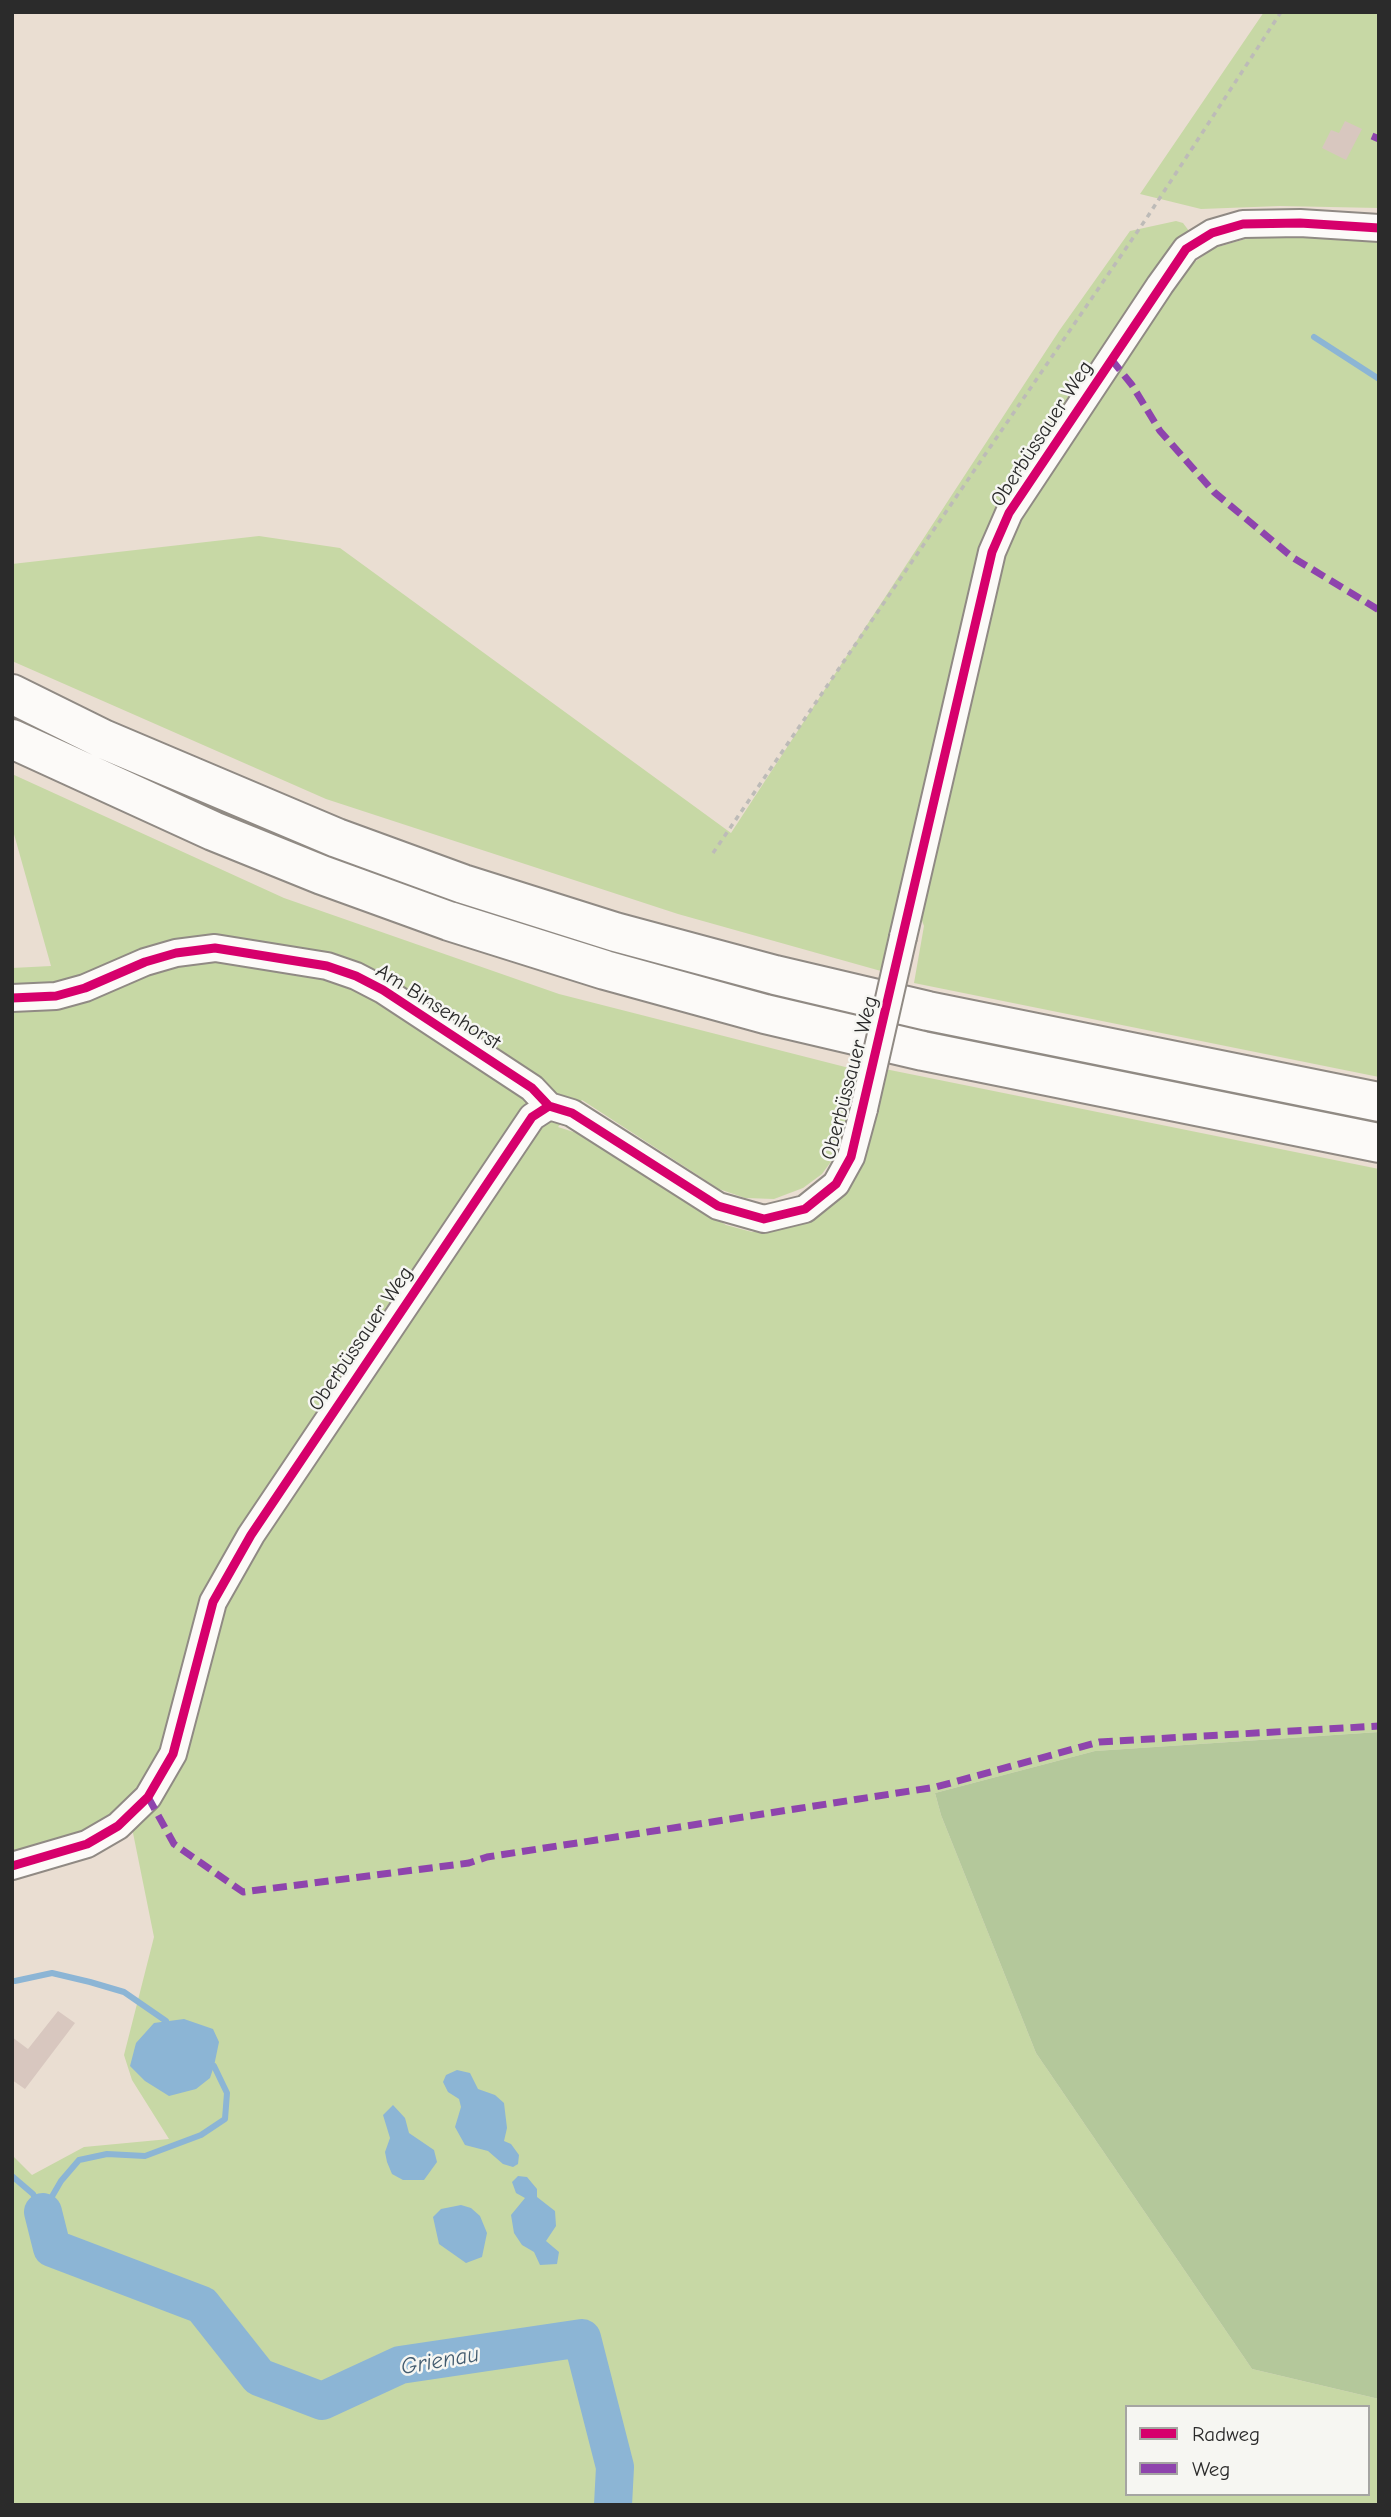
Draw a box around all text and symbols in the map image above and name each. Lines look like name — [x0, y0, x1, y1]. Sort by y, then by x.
street label: Oberbüssauer Weg — [985, 356, 1099, 512]
street label: Am Binsenhorst — [371, 959, 505, 1055]
street label: Oberbüssauer Weg — [816, 993, 884, 1163]
street label: Oberbüssauer Weg — [303, 1262, 419, 1416]
water label: Grienau — [399, 2341, 481, 2381]
legend — [1125, 2405, 1370, 2496]
text: Radweg — [1192, 2422, 1260, 2446]
text: Weg — [1192, 2457, 1230, 2481]

